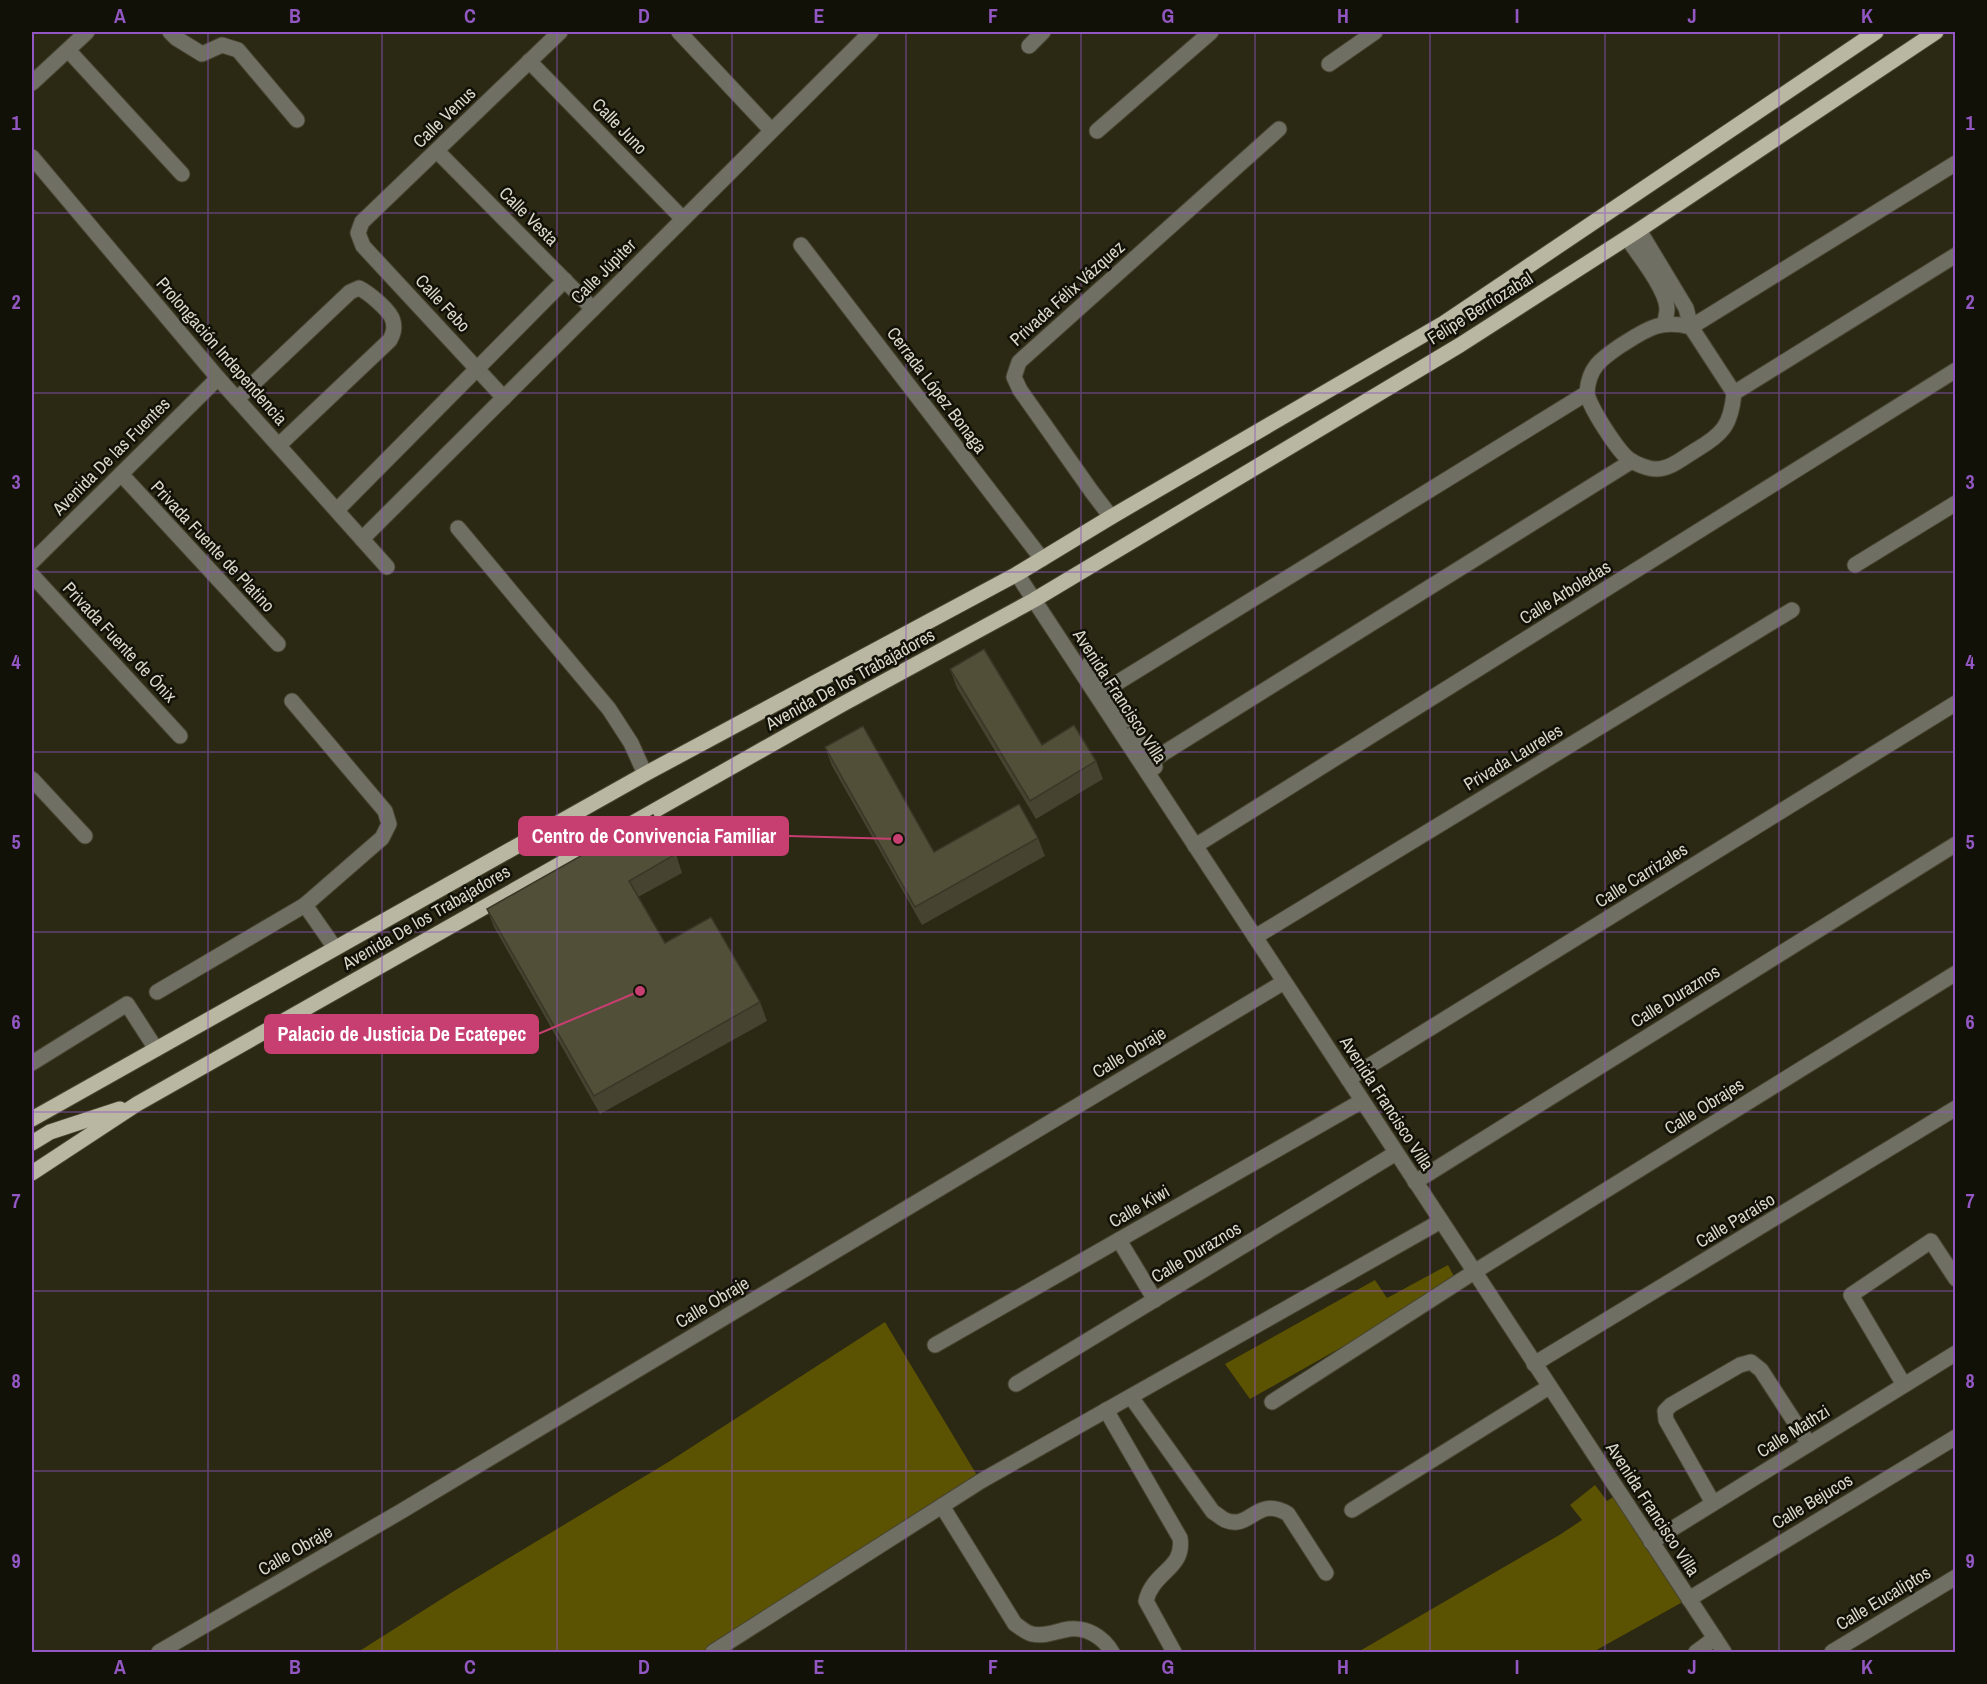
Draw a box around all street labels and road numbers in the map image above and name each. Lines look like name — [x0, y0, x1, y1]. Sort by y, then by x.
street label: Calle Venus — [407, 81, 481, 153]
street label: Calle Juno — [587, 92, 653, 160]
street label: Calle Vesta — [494, 181, 564, 251]
street label: Calle Júpiter — [565, 233, 641, 309]
street label: Privada Félix Vázquez — [1004, 235, 1130, 351]
street label: Felipe Berriozabal — [1423, 266, 1537, 350]
street label: Calle Febo — [410, 269, 476, 337]
street label: Prolongación Independencia — [151, 272, 293, 430]
street label: Cerrada López Bonaga — [881, 322, 993, 458]
street label: Avenida De las Fuentes — [46, 392, 175, 521]
street label: Privada Fuente de Platino — [145, 475, 281, 617]
street label: Calle Arboledas — [1515, 554, 1615, 630]
street label: Privada Fuente de Ónix — [57, 576, 183, 708]
street label: Avenida De los Trabajadores — [760, 622, 939, 737]
street label: Avenida Francisco Villa — [1067, 623, 1173, 768]
street label: Privada Laureles — [1459, 718, 1567, 796]
street label: Calle Carrizales — [1590, 837, 1692, 913]
street label: Avenida De los Trabajadores — [337, 859, 515, 976]
street label: Calle Duraznos — [1626, 959, 1724, 1033]
street label: Calle Obraje — [1087, 1020, 1171, 1084]
street label: Avenida Francisco Villa — [1334, 1030, 1440, 1175]
street label: Calle Obrajes — [1659, 1072, 1749, 1140]
street label: Calle Kiwi — [1104, 1179, 1174, 1233]
street label: Calle Paraíso — [1691, 1186, 1779, 1254]
street label: Calle Duraznos — [1146, 1215, 1246, 1289]
street label: Calle Obraje — [670, 1270, 754, 1334]
street label: Calle Mathzi — [1752, 1399, 1834, 1463]
street label: Avenida Francisco Villa — [1600, 1436, 1706, 1581]
street label: Calle Bejucos — [1767, 1467, 1857, 1535]
street label: Calle Obraje — [253, 1519, 337, 1581]
street label: Calle Eucaliptos — [1831, 1560, 1935, 1636]

